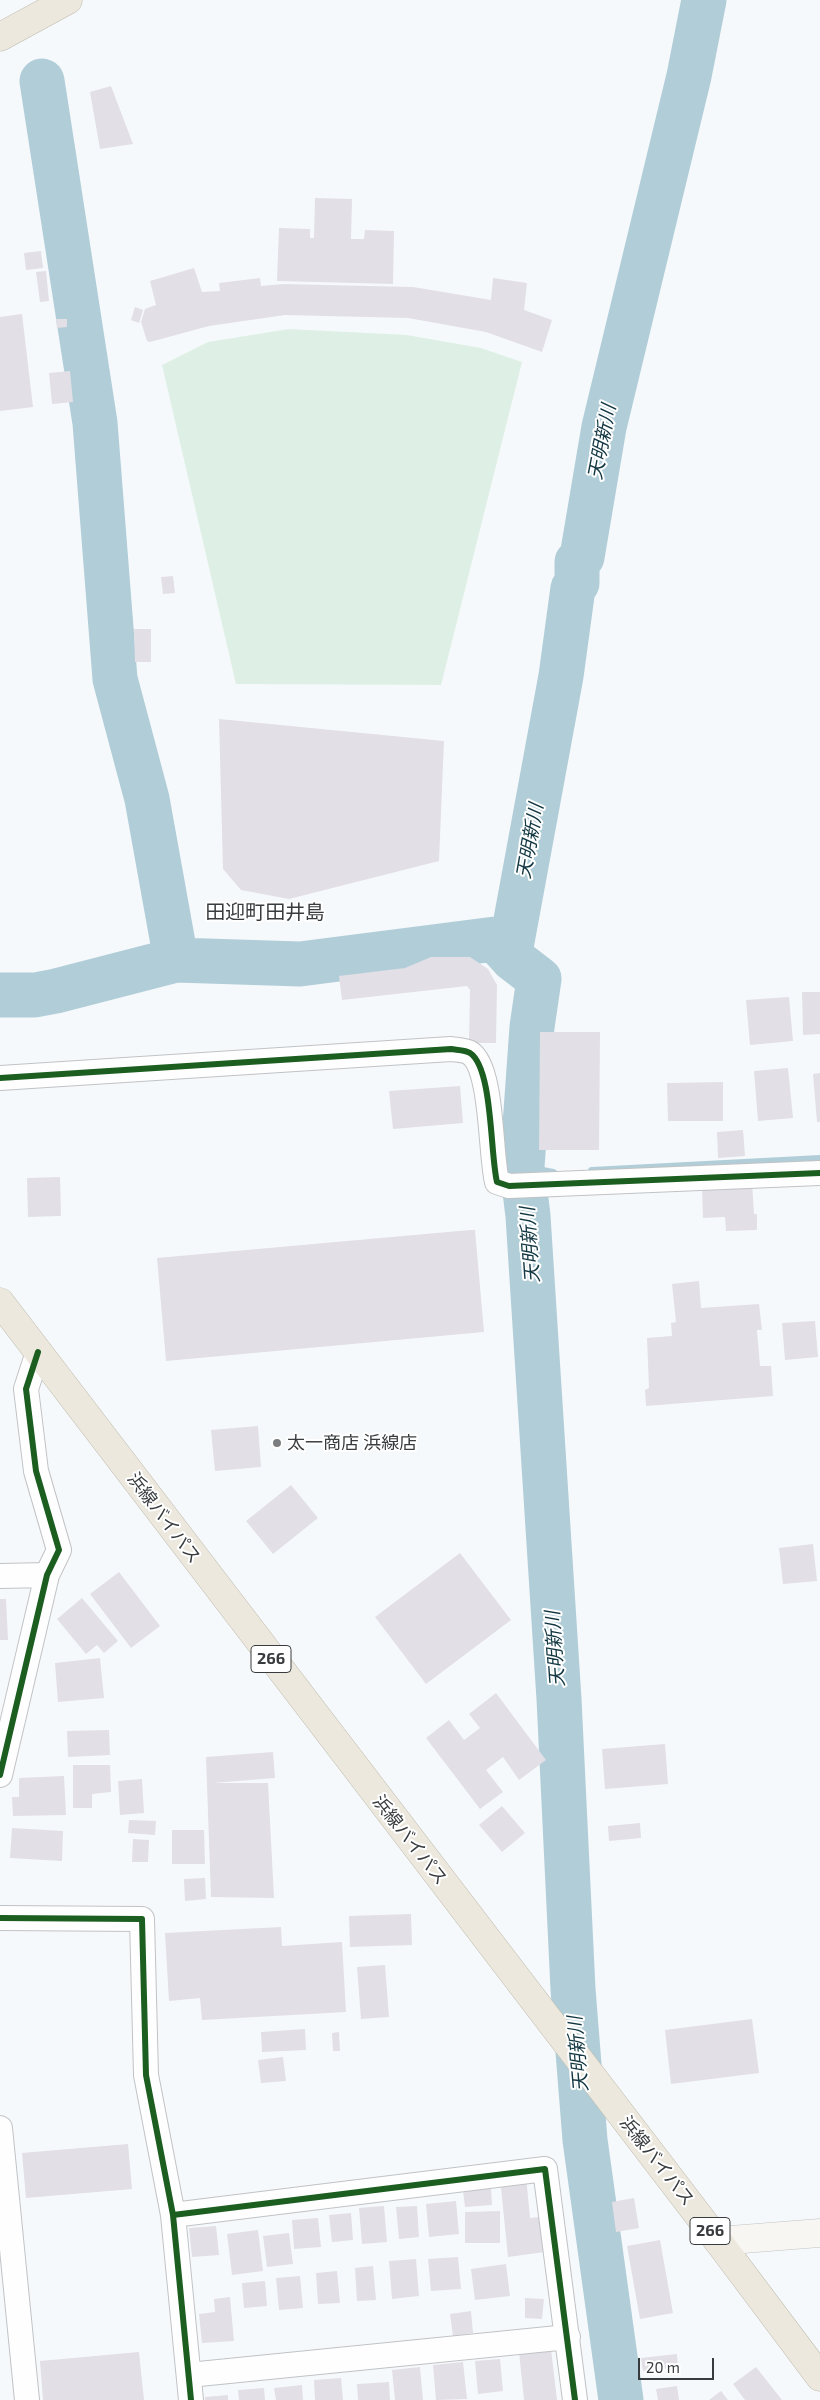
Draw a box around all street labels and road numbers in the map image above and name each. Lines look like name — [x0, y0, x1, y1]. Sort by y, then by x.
street label: 浜線バイパス — [123, 1468, 205, 1568]
road number: 266 — [251, 1646, 291, 1672]
street label: 浜線バイパス — [368, 1791, 452, 1889]
street label: 浜線バイパス — [615, 2112, 699, 2210]
road number: 266 — [690, 2218, 730, 2244]

